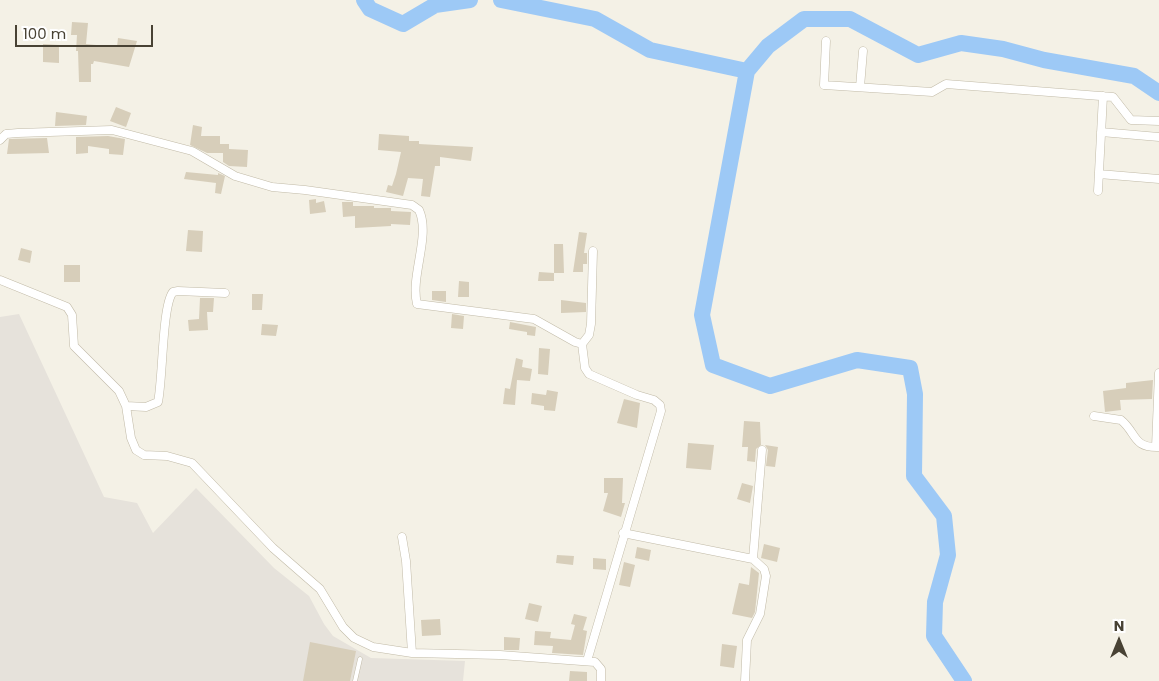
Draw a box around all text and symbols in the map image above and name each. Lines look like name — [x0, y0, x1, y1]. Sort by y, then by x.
scale bar — [18, 15, 155, 47]
text: 100 m — [23, 23, 66, 44]
north arrow — [1094, 616, 1144, 666]
text: N — [1114, 616, 1124, 636]

